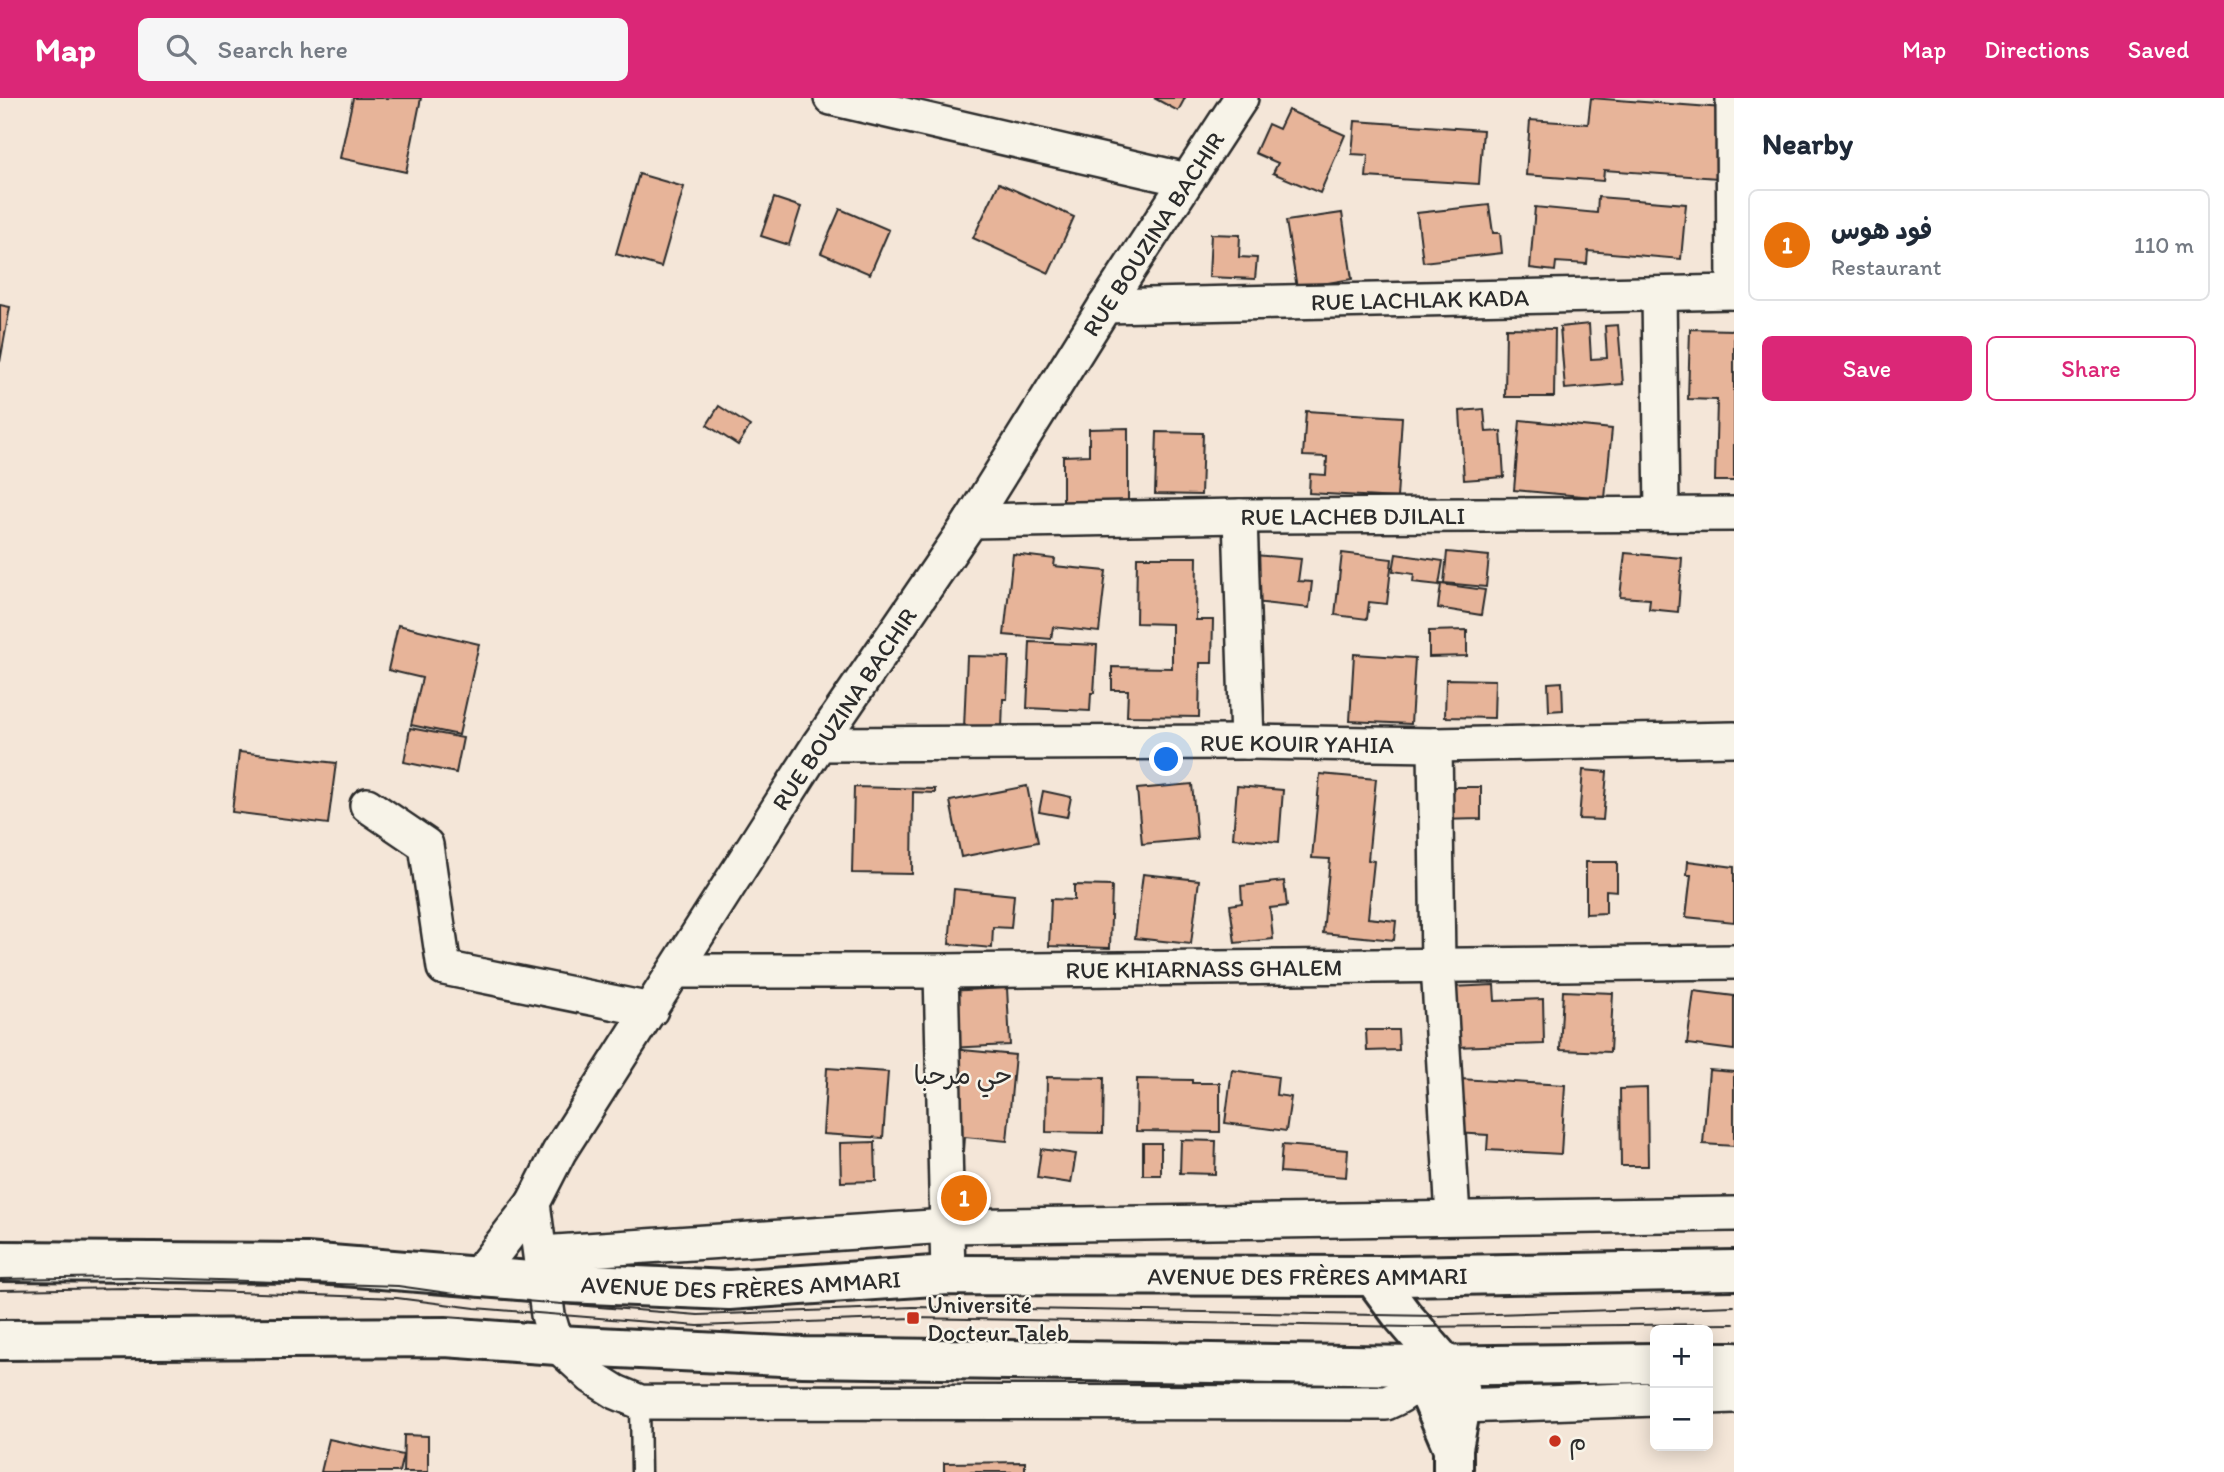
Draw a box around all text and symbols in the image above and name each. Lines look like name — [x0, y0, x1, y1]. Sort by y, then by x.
search box — [138, 18, 628, 81]
text: Map — [35, 30, 96, 69]
icon: search — [162, 30, 200, 68]
text: Search here — [218, 33, 348, 65]
text: Map — [1902, 35, 1946, 64]
text: Directions — [1984, 35, 2090, 64]
text: Saved — [2128, 35, 2189, 64]
text: Nearby — [1762, 125, 1853, 162]
street label: RUE BOUZINA BACHIR — [1076, 126, 1230, 342]
text: فود هوس — [1831, 214, 1932, 246]
text: 1 — [1782, 231, 1792, 259]
text: 110 m — [2134, 231, 2194, 259]
text: Restaurant — [1831, 253, 1941, 281]
street label: RUE LACHLAK KADA — [1310, 282, 1529, 316]
button: Save — [1762, 336, 1972, 401]
button: Share — [1986, 336, 2196, 401]
street label: RUE LACHEB DJILALI — [1240, 501, 1466, 530]
street label: RUE BOUZINA BACHIR — [765, 602, 923, 816]
street label: RUE KOUIR YAHIA — [1200, 727, 1394, 759]
your location — [1149, 742, 1183, 776]
street label: RUE KHIARNASS GHALEM — [1065, 952, 1343, 984]
district label: حي مرحبا — [913, 1059, 1013, 1098]
pin: 1 — [941, 1172, 987, 1224]
street label: AVENUE DES FRÈRES AMMARI — [1147, 1260, 1468, 1291]
street label: AVENUE DES FRÈRES AMMARI — [580, 1264, 902, 1305]
place label: Université Docteur Taleb — [927, 1290, 1069, 1347]
marker: Université Docteur Taleb — [905, 1310, 921, 1326]
map controls — [1650, 1325, 1713, 1451]
button: + — [1650, 1325, 1713, 1388]
button: − — [1650, 1388, 1713, 1451]
place label: م — [1569, 1427, 1586, 1460]
marker: م — [1547, 1433, 1563, 1449]

